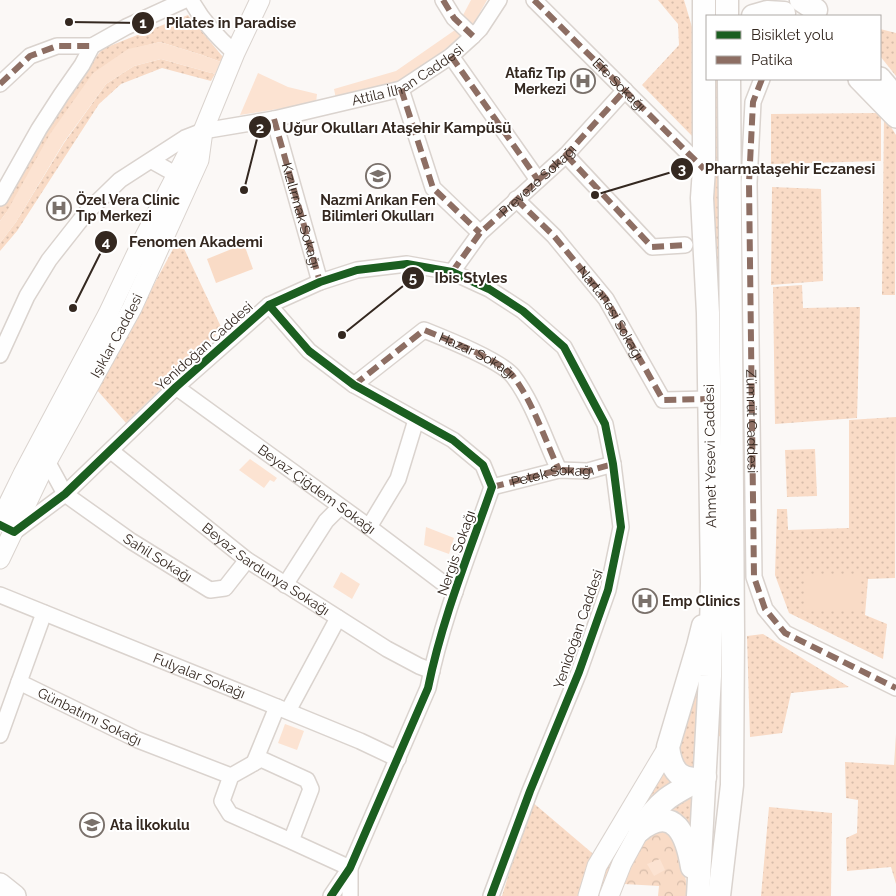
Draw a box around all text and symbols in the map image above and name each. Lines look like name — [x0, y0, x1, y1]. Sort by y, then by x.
callout: Pilates in Paradise — [131, 8, 306, 38]
text: 1 — [139, 14, 147, 32]
text: Pilates in Paradise — [166, 14, 296, 32]
legend — [706, 15, 881, 80]
text: Bisiklet yolu — [751, 26, 834, 44]
street label: Attila İlhan Caddesi — [350, 41, 467, 108]
text: Patika — [751, 51, 793, 69]
street label: Efe Sokağı — [589, 55, 649, 114]
place label: Atafiz Tıp Merkezi — [505, 65, 566, 97]
hospital icon: Atafiz Tıp Merkezi — [570, 68, 596, 94]
callout: Uğur Okulları Ataşehir Kampüsü — [247, 112, 523, 142]
text: 2 — [256, 119, 264, 137]
text: Uğur Okulları Ataşehir Kampüsü — [282, 119, 512, 137]
street label: Preveze Sokağı — [496, 141, 580, 220]
callout: Pharmataşehir Eczanesi — [670, 154, 886, 184]
text: 3 — [678, 160, 686, 178]
text: Pharmataşehir Eczanesi — [705, 160, 875, 178]
street label: Kızılırmak Sokağı — [279, 161, 324, 270]
school or university icon: Nazmi Arıkan Fen Bilimleri Okulları — [365, 163, 391, 189]
place label: Özel Vera Clinic Tıp Merkezi — [76, 191, 180, 224]
place label: Nazmi Arıkan Fen Bilimleri Okulları — [320, 192, 436, 224]
hospital icon: Özel Vera Clinic Tıp Merkezi — [46, 195, 72, 221]
callout: Fenomen Akademi — [94, 227, 273, 257]
text: 4 — [102, 233, 111, 251]
text: Fenomen Akademi — [129, 233, 263, 251]
callout: Ibis Styles — [400, 263, 518, 293]
street label: Nartanesi Sokağı — [574, 263, 647, 363]
text: 5 — [409, 269, 417, 287]
text: Ibis Styles — [435, 269, 507, 287]
street label: Işıklar Caddesi — [87, 291, 145, 380]
street label: Yenidoğan Caddesi — [152, 298, 256, 394]
street label: Hazar Sokağı — [437, 329, 519, 382]
street label: Zümrüt Caddesi — [743, 369, 761, 473]
street label: Ahmet Yesevi Caddesi — [701, 384, 719, 528]
street label: Beyaz Çiğdem Sokağı — [255, 441, 379, 537]
street label: Petek Sokağı — [509, 462, 596, 490]
street label: Nergis Sokağı — [434, 508, 478, 598]
street label: Beyaz Sardunya Sokağı — [199, 519, 332, 618]
street label: Sahil Sokağı — [120, 530, 195, 585]
street label: Yenidoğan Caddesi — [550, 567, 606, 691]
hospital icon: Emp Clinics — [632, 588, 658, 614]
place label: Emp Clinics — [662, 593, 740, 609]
street label: Fulyalar Sokağı — [151, 650, 248, 701]
street label: Günbatımı Sokağı — [35, 684, 144, 749]
school or university icon: Ata İlkokulu — [79, 812, 105, 838]
place label: Ata İlkokulu — [110, 816, 190, 833]

